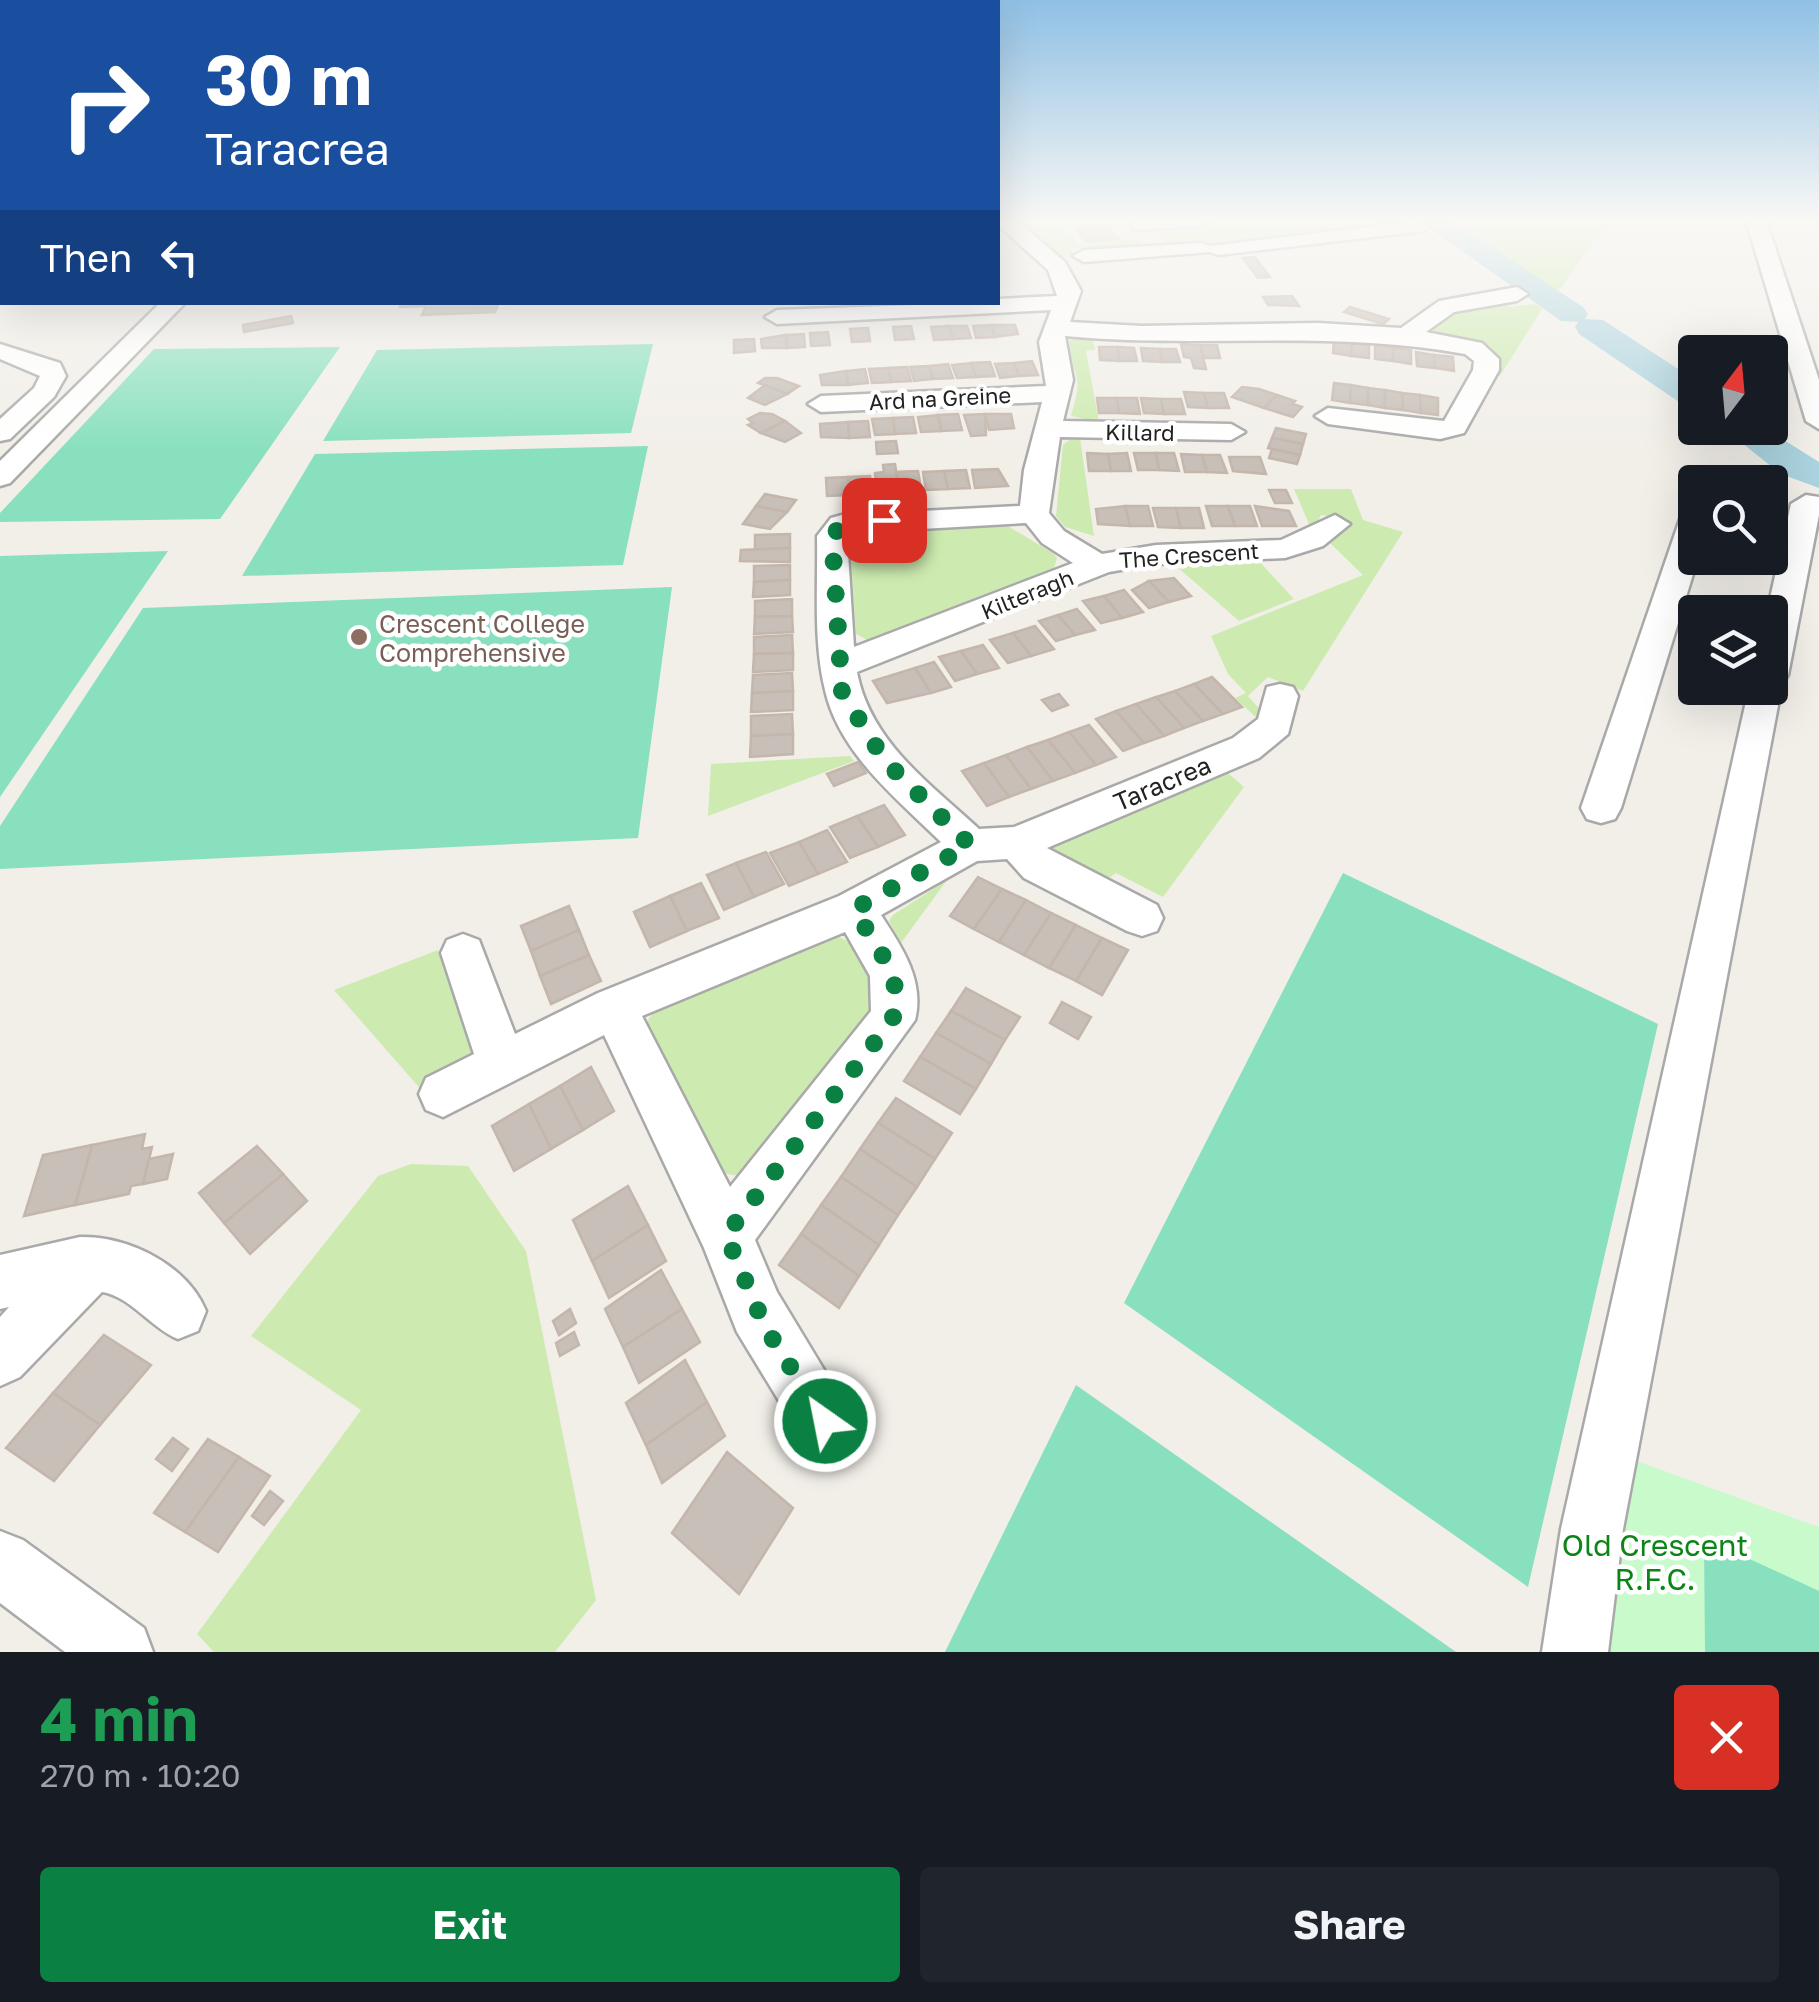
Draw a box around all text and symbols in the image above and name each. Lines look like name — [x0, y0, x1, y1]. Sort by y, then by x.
text: 30 m — [205, 36, 372, 120]
icon: right — [40, 40, 170, 170]
text: Taracrea — [205, 121, 390, 175]
icon: left — [152, 230, 207, 285]
text: Then — [40, 235, 132, 280]
north arrow — [1678, 335, 1788, 445]
map controls — [1678, 335, 1788, 705]
street label: Ard na Greine — [868, 381, 1012, 415]
street label: Killard — [1105, 418, 1175, 446]
button: search — [1678, 465, 1788, 575]
pin — [842, 478, 927, 563]
icon: arrive — [857, 493, 912, 548]
street label: The Crescent — [1118, 537, 1260, 573]
street label: Kilteragh — [977, 563, 1077, 625]
button: layers — [1678, 595, 1788, 705]
place label: Crescent College Comprehensive — [379, 608, 585, 668]
marker: Crescent College Comprehensive — [348, 626, 370, 648]
street label: Taracrea — [1109, 749, 1215, 817]
position arrow — [773, 1369, 877, 1473]
park label: Old Crescent R.F.C. — [1562, 1527, 1748, 1597]
text: 4 min — [40, 1682, 198, 1754]
button: close — [1674, 1685, 1779, 1790]
text: 270 m · 10:20 — [40, 1756, 241, 1794]
button: Exit — [40, 1867, 900, 1982]
button: Share — [920, 1867, 1779, 1982]

